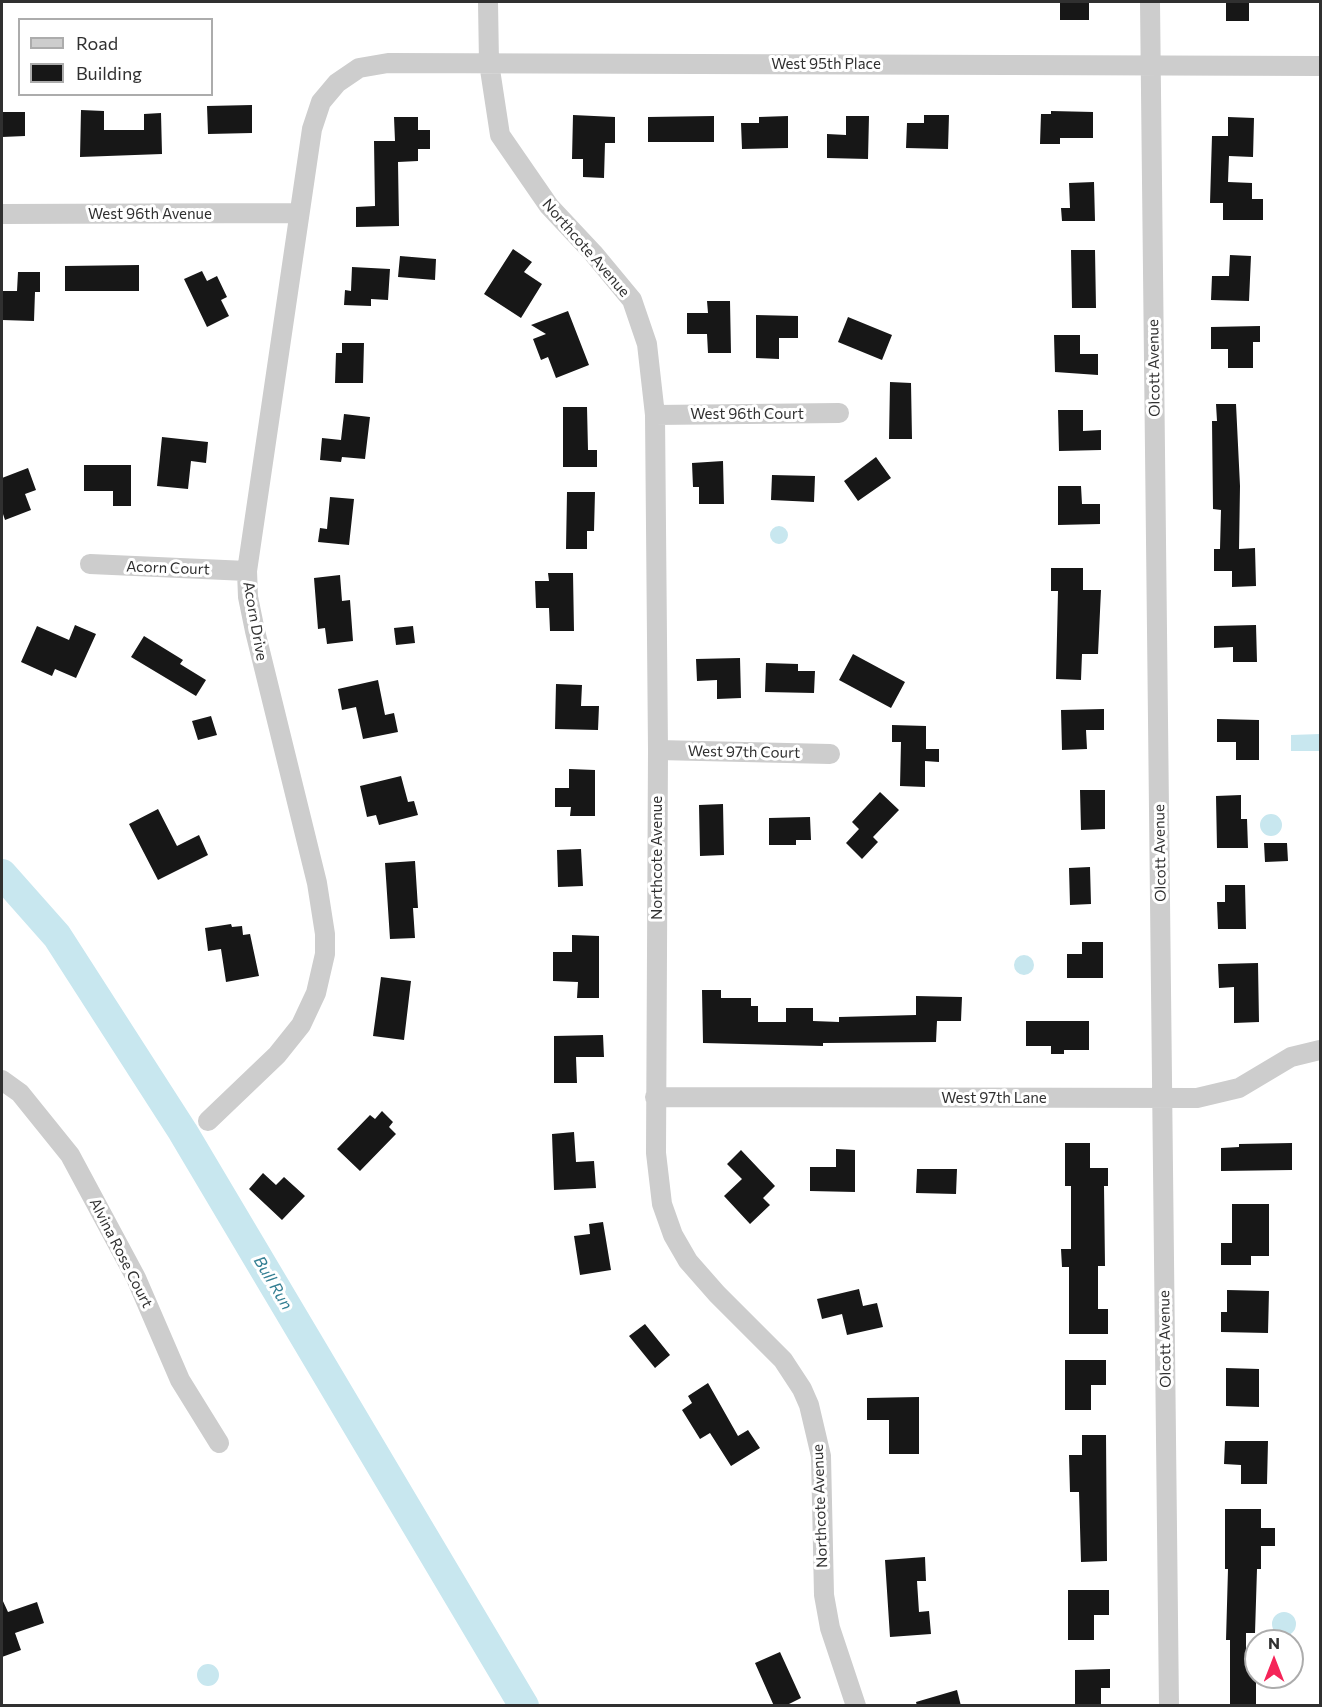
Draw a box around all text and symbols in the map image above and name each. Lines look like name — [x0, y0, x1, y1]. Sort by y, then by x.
legend — [18, 18, 213, 96]
text: Road — [76, 32, 118, 54]
street label: West 95th Place — [771, 55, 881, 73]
text: Building — [76, 62, 142, 84]
street label: Northcote Avenue — [538, 195, 634, 301]
street label: West 96th Avenue — [88, 205, 212, 223]
street label: Olcott Avenue — [1144, 319, 1164, 417]
street label: West 96th Court — [690, 405, 804, 423]
street label: Acorn Court — [126, 558, 210, 578]
street label: Acorn Drive — [239, 580, 271, 662]
street label: West 97th Court — [688, 742, 800, 762]
street label: Northcote Avenue — [648, 796, 666, 920]
street label: Olcott Avenue — [1150, 804, 1170, 902]
street label: West 97th Lane — [941, 1089, 1047, 1107]
street label: Alvina Rose Court — [86, 1195, 156, 1311]
water label: Bull Run — [250, 1253, 296, 1313]
street label: Olcott Avenue — [1155, 1290, 1175, 1388]
street label: Northcote Avenue — [809, 1444, 831, 1568]
north arrow — [1244, 1629, 1304, 1689]
text: N — [1268, 1633, 1280, 1652]

